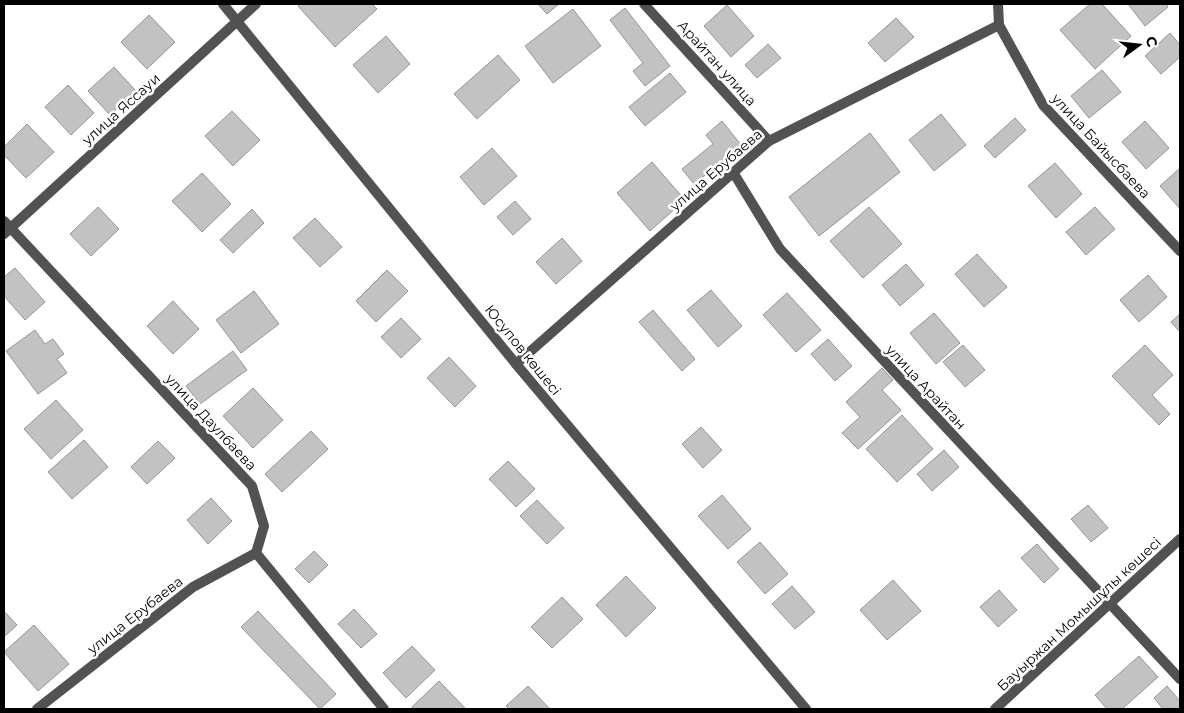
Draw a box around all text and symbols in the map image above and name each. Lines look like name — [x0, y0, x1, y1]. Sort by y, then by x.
street label: Арайтан улица — [674, 16, 760, 110]
north arrow — [1114, 20, 1164, 70]
text: С — [1142, 34, 1162, 49]
street label: улица Яссауи — [77, 69, 164, 149]
street label: улица Байысбаева — [1047, 89, 1154, 202]
street label: улица Ерубаева — [665, 125, 766, 216]
street label: Юсупов көшесі — [481, 301, 565, 399]
street label: улица Арайтан — [881, 340, 970, 433]
street label: улица Даулбаева — [161, 369, 260, 474]
street label: Бауыржан Момышұлы көшесі — [993, 533, 1165, 695]
street label: улица Ерубаева — [83, 572, 186, 659]

